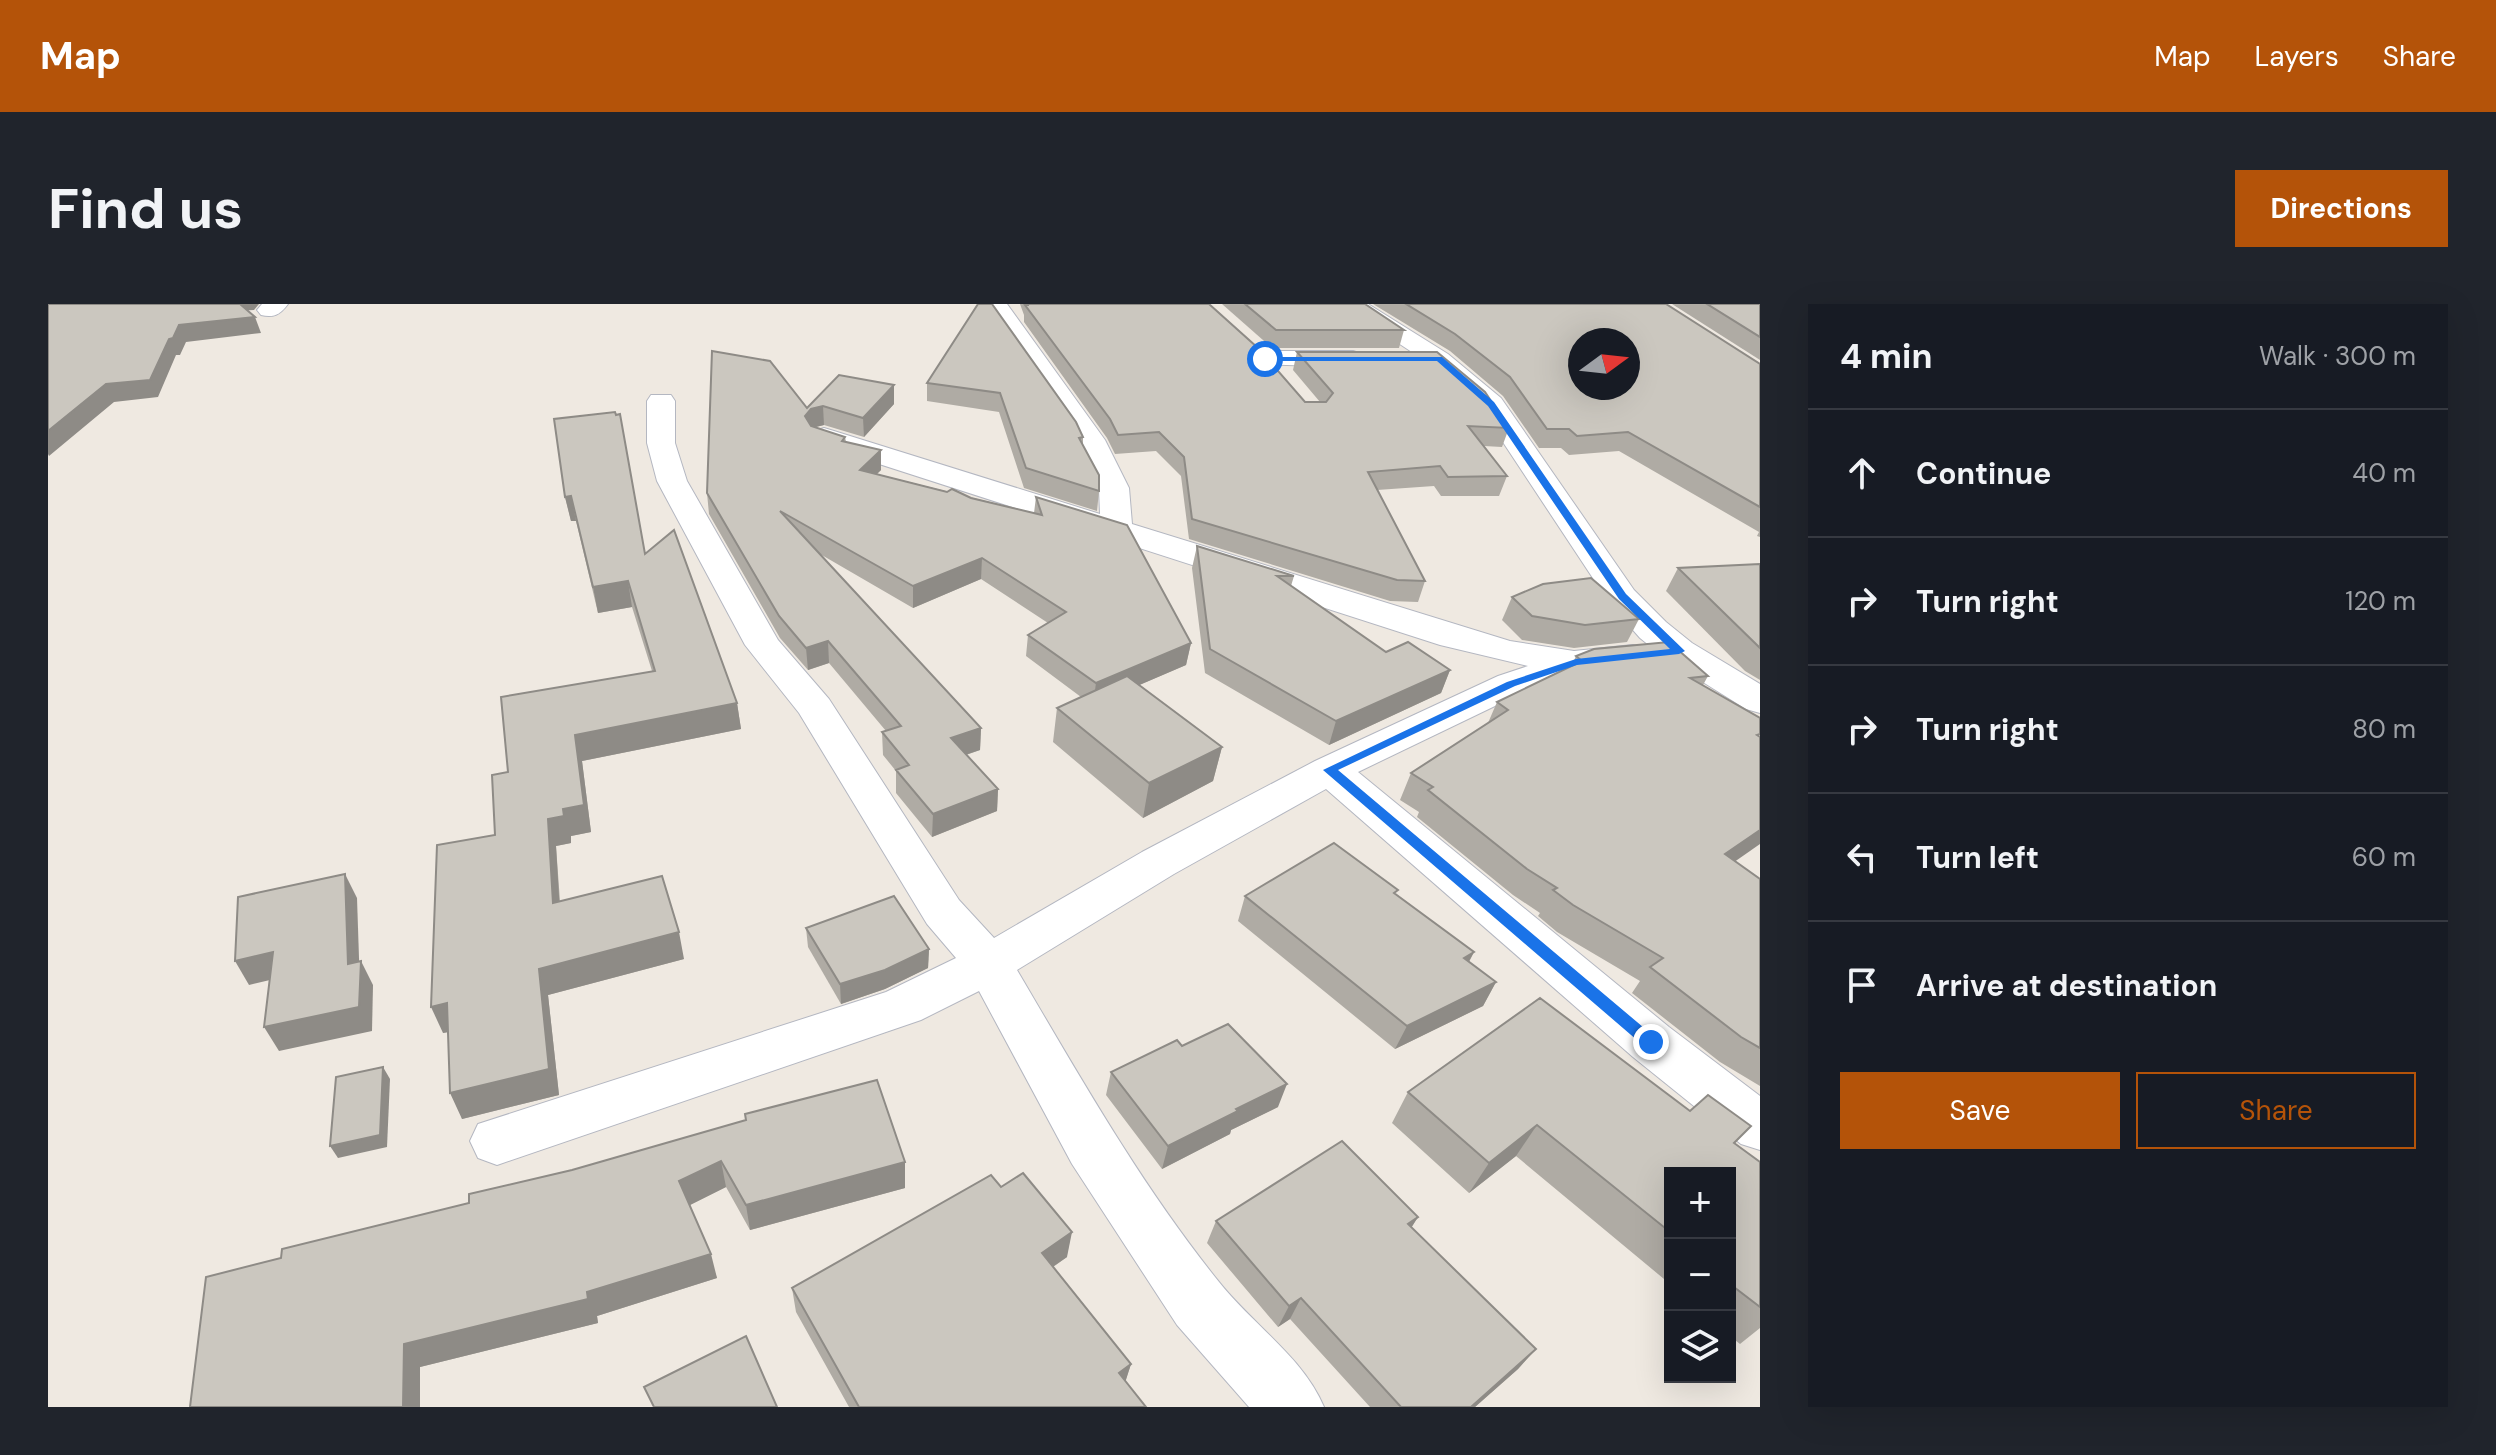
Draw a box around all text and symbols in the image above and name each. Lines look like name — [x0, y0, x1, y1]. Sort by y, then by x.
text: Map — [40, 31, 121, 81]
text: Map — [2154, 38, 2211, 75]
text: Layers — [2255, 38, 2339, 75]
text: Share — [2383, 38, 2456, 75]
button: Directions — [2235, 170, 2448, 247]
text: Find us — [48, 172, 243, 245]
north arrow — [1568, 328, 1640, 400]
text: 4 min — [1840, 334, 1932, 379]
text: Walk · 300 m — [2259, 339, 2416, 373]
route start — [1247, 341, 1283, 377]
icon: ahead — [1840, 451, 1884, 495]
text: Continue — [1916, 454, 2051, 493]
text: 40 m — [2352, 456, 2416, 490]
icon: right — [1840, 579, 1884, 623]
text: Turn right — [1916, 582, 2059, 621]
text: 120 m — [2345, 584, 2416, 618]
icon: right — [1840, 707, 1884, 751]
text: Turn right — [1916, 710, 2059, 749]
text: 80 m — [2352, 712, 2416, 746]
icon: left — [1840, 835, 1884, 879]
text: Turn left — [1916, 838, 2039, 877]
text: 60 m — [2352, 840, 2416, 874]
icon: arrive — [1840, 963, 1884, 1007]
text: Arrive at destination — [1916, 966, 2217, 1005]
route end — [1633, 1024, 1669, 1060]
button: Save — [1840, 1072, 2120, 1149]
button: Share — [2136, 1072, 2416, 1149]
map controls — [1664, 1167, 1736, 1383]
button: + — [1664, 1167, 1736, 1239]
button: − — [1664, 1239, 1736, 1311]
button: layers — [1664, 1311, 1736, 1383]

